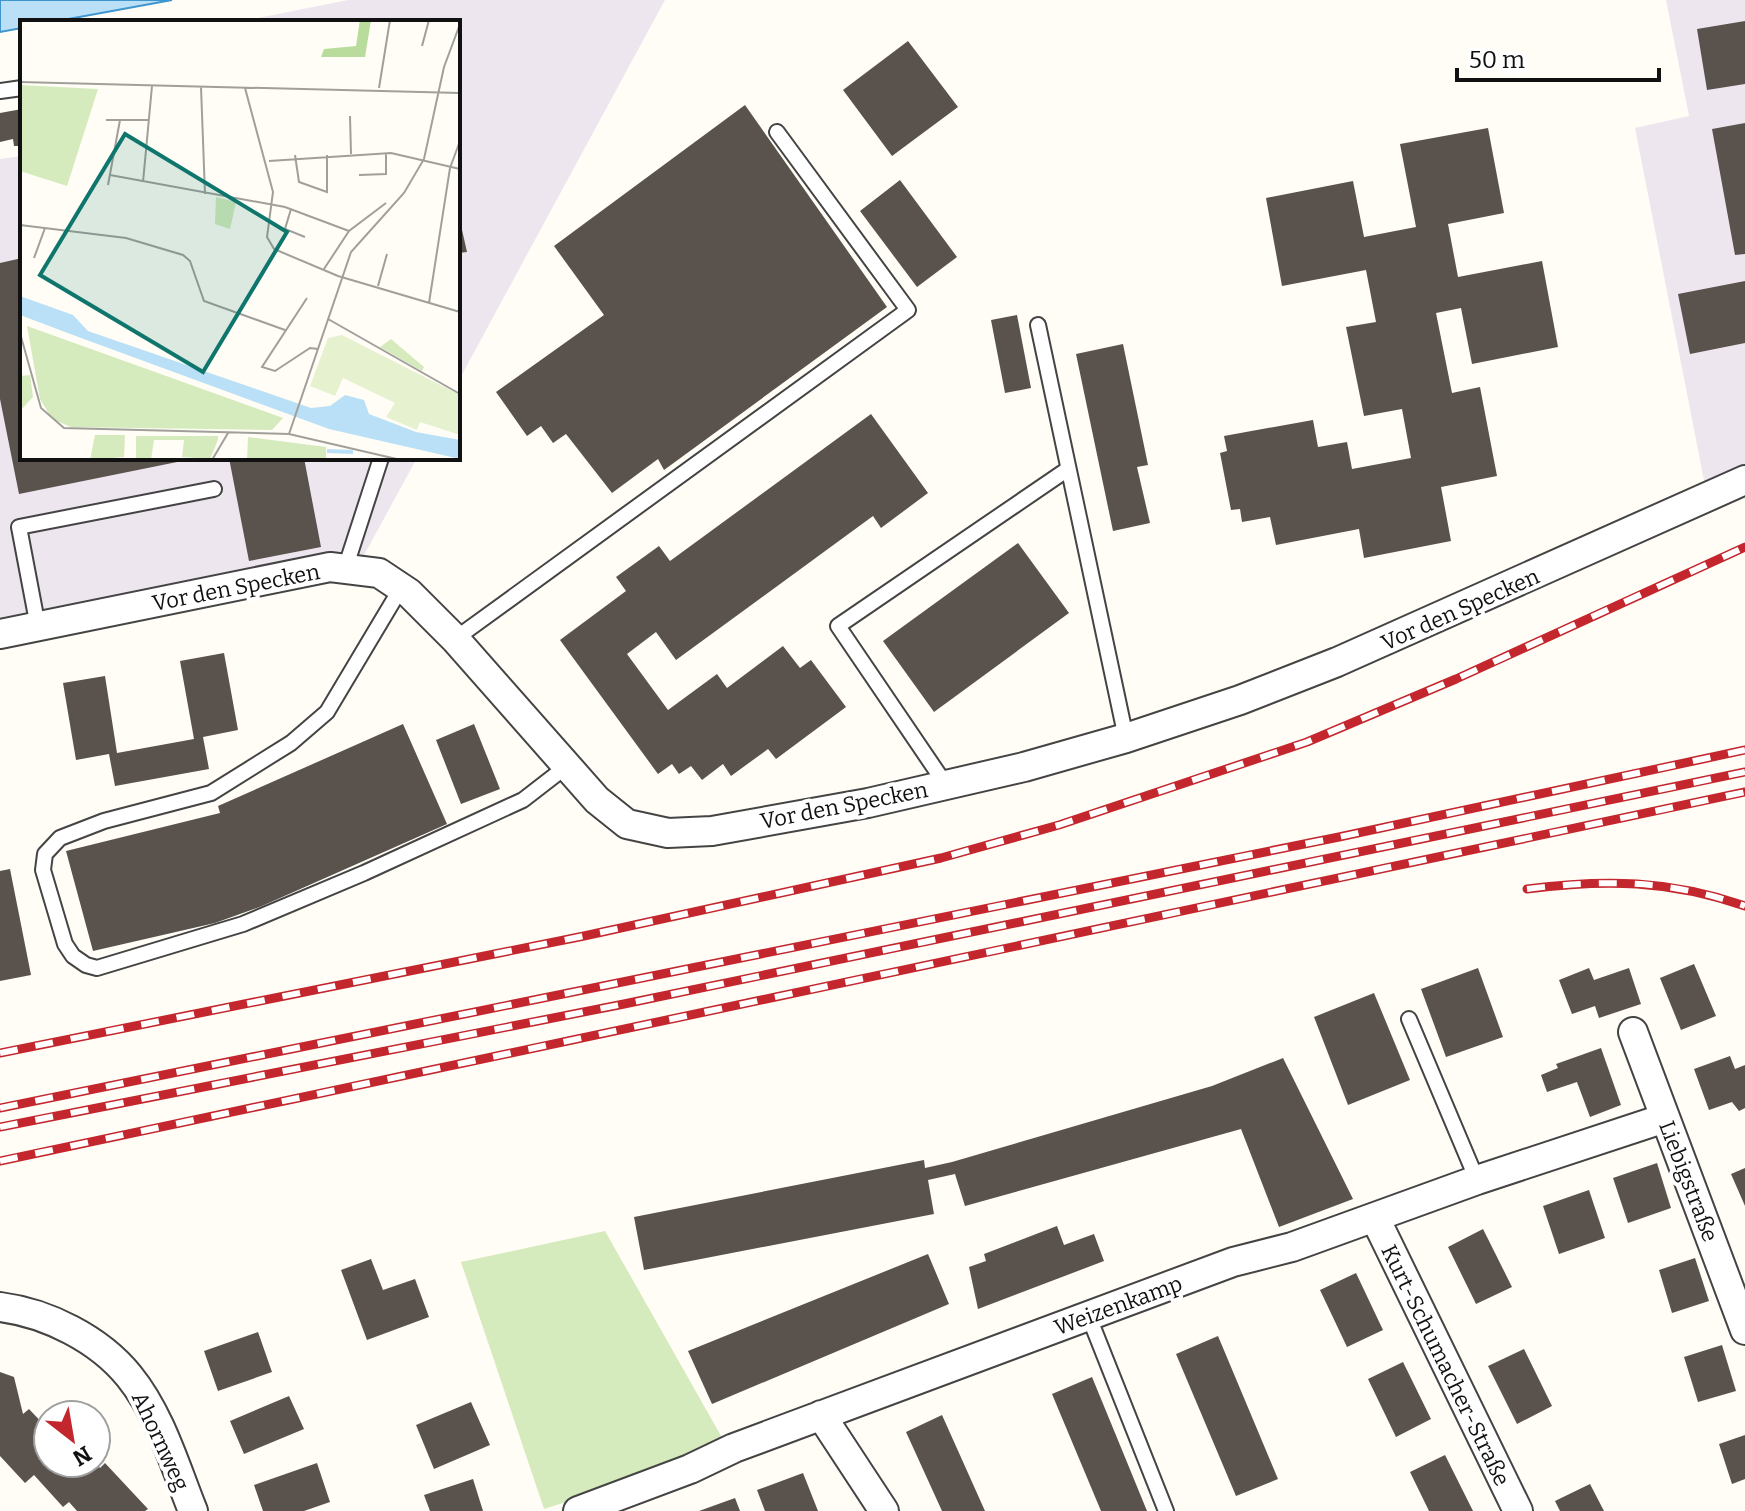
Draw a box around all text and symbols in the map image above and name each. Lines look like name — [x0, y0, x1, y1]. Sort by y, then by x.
inset map — [20, 20, 460, 460]
scale bar — [1457, 32, 1659, 82]
text: 50 m — [1469, 46, 1525, 74]
street label: Vor den Specken — [150, 558, 322, 617]
street label: Vor den Specken — [1377, 563, 1543, 656]
street label: Vor den Specken — [758, 776, 930, 835]
street label: Liebigstraße — [1653, 1117, 1724, 1246]
street label: Kurt-Schumacher-Straße — [1375, 1240, 1516, 1490]
street label: Weizenkamp — [1051, 1270, 1186, 1341]
street label: Ahornweg — [126, 1387, 195, 1495]
north arrow — [32, 1399, 112, 1479]
text: N — [68, 1440, 96, 1472]

